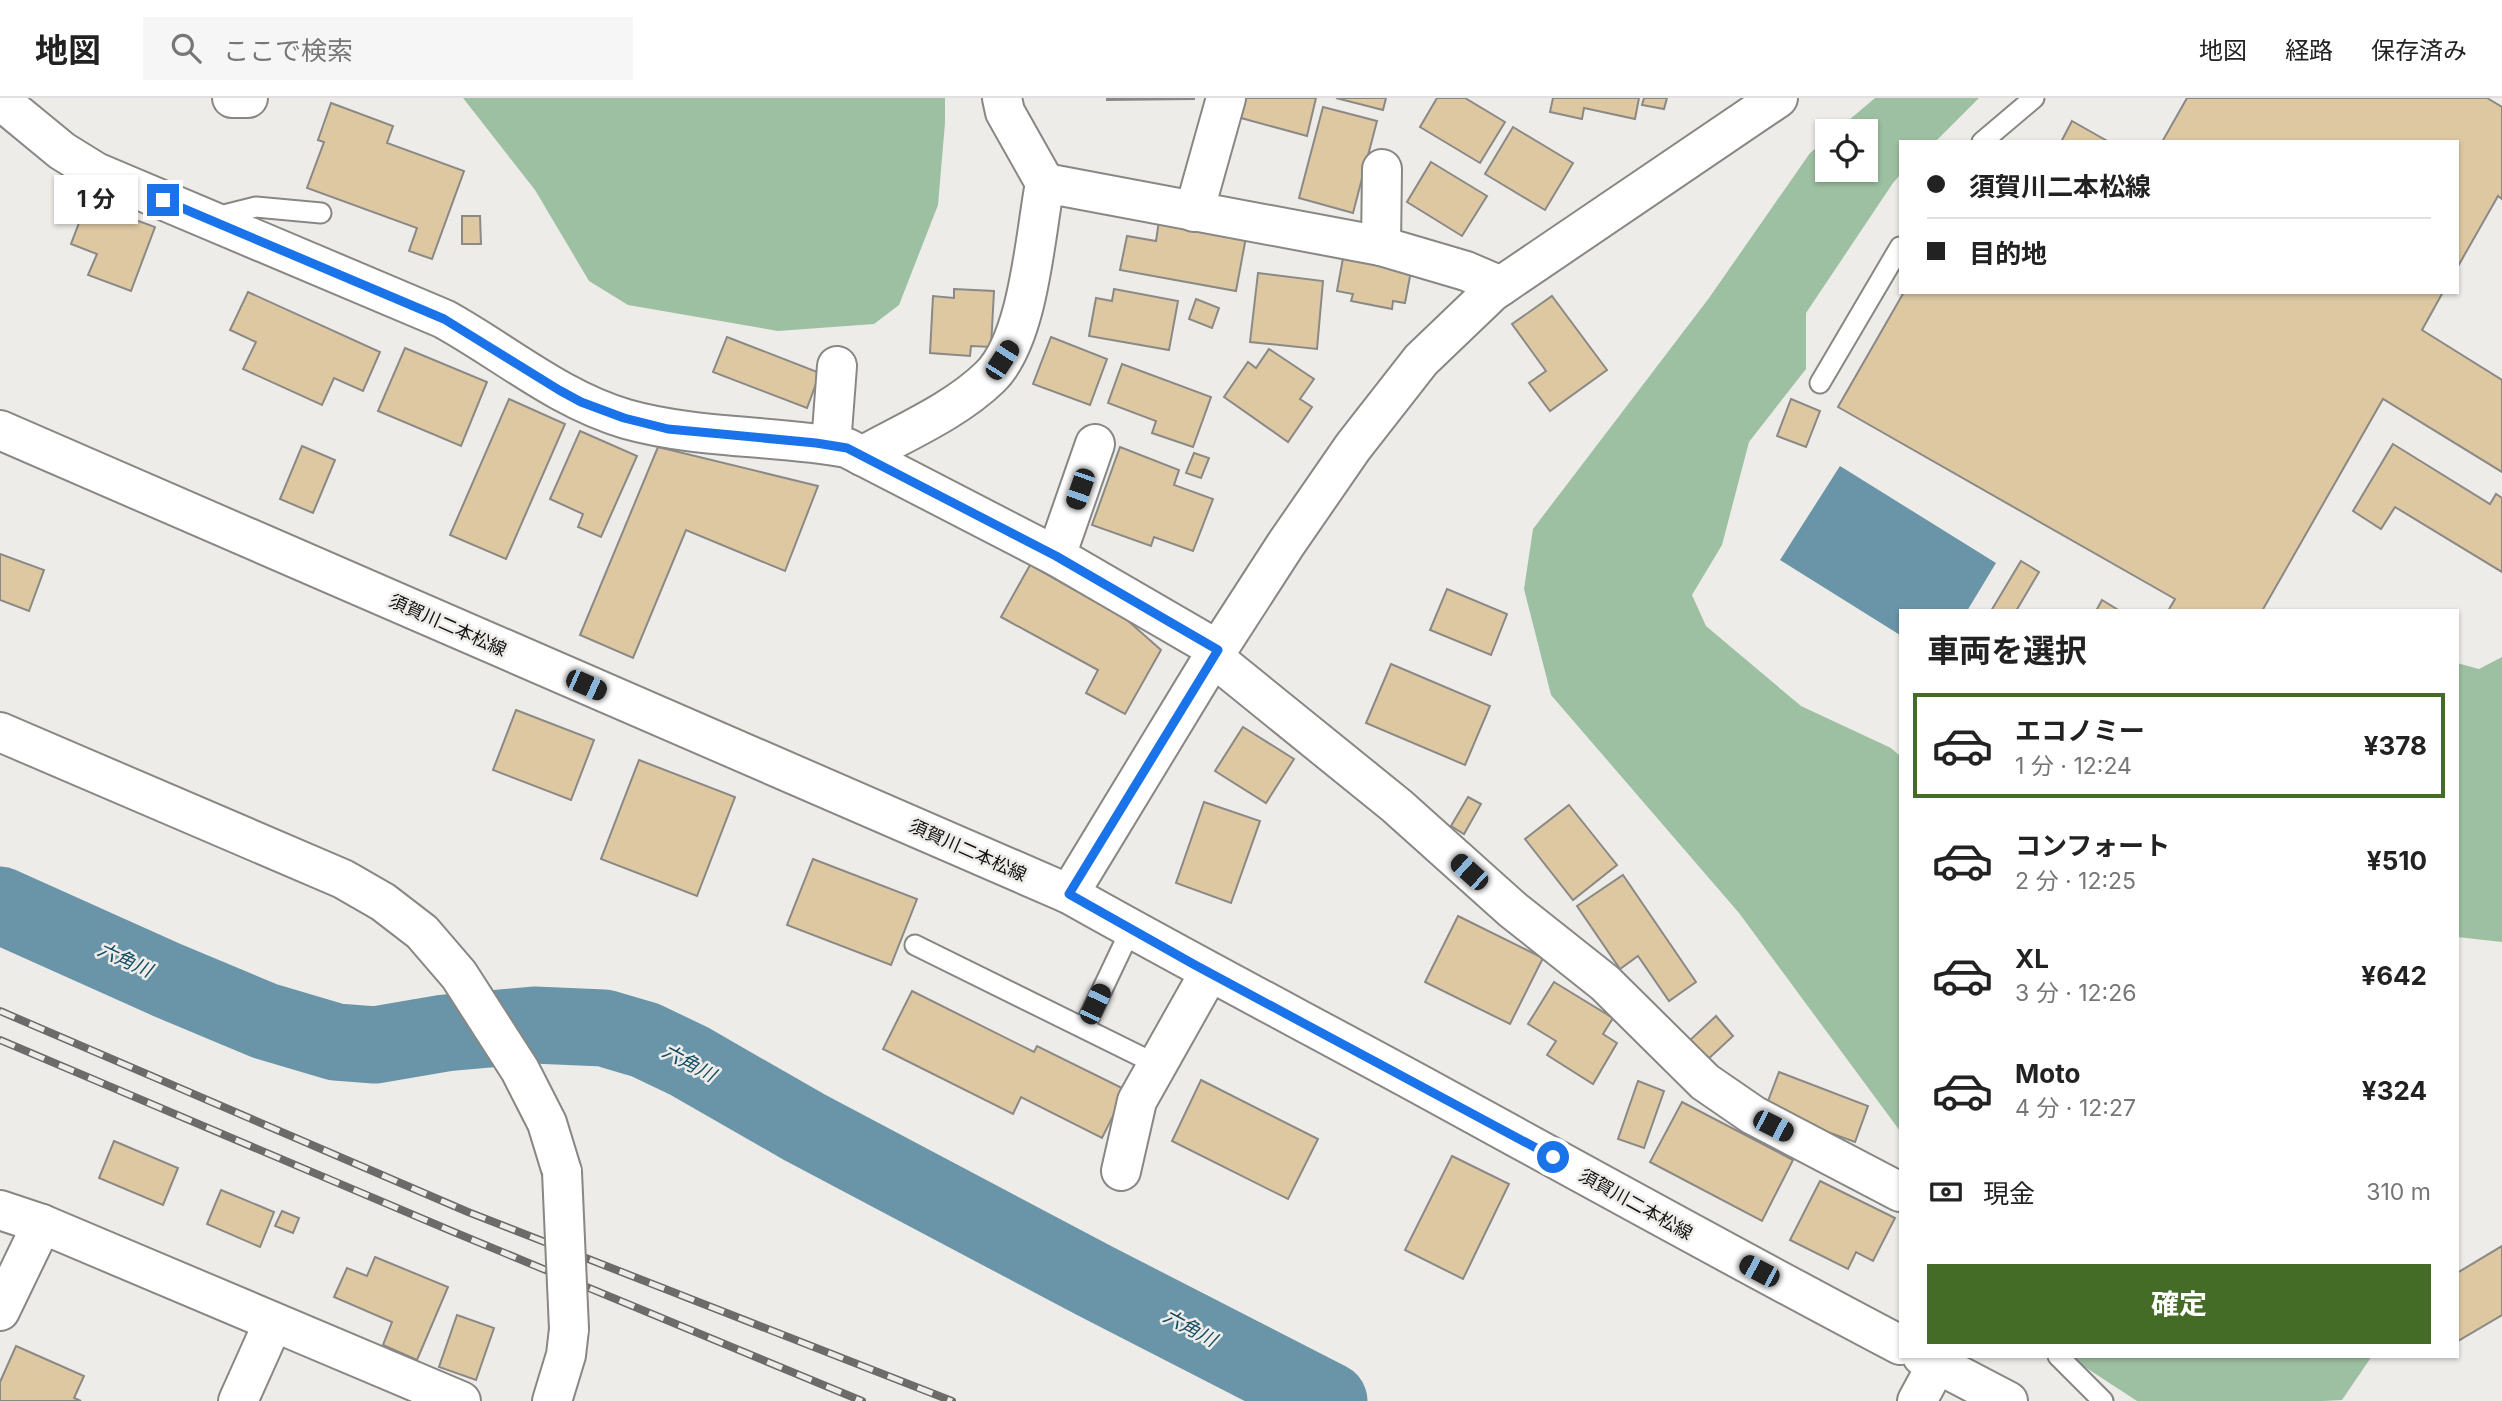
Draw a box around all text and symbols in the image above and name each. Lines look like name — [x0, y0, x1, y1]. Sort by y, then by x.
search box — [143, 17, 633, 80]
icon: search — [167, 29, 205, 67]
text: 地図 — [35, 30, 101, 70]
text: ここで検索 — [223, 35, 353, 66]
text: 地図 — [2199, 36, 2247, 65]
text: 経路 — [2285, 36, 2333, 65]
text: 保存済み — [2371, 36, 2467, 65]
map controls — [1815, 119, 1878, 182]
button: locate — [1815, 119, 1878, 182]
text: 須賀川二本松線 — [1969, 171, 2151, 202]
callout: 1 分 — [54, 176, 138, 224]
route end — [147, 184, 179, 216]
text: 1 分 — [77, 185, 115, 213]
text: 目的地 — [1969, 238, 2047, 269]
car — [982, 337, 1023, 383]
car — [1064, 466, 1097, 512]
street label: 須賀川二本松線 — [386, 590, 510, 660]
text: 車両を選択 — [1927, 631, 2087, 670]
car — [563, 667, 610, 703]
icon: car — [1931, 714, 1994, 777]
text: エコノミー — [2015, 715, 2145, 746]
text: ¥378 — [2364, 730, 2427, 761]
text: 1 分 · 12:24 — [2015, 752, 2132, 780]
street label: 須賀川二本松線 — [906, 815, 1030, 885]
icon: car — [1931, 829, 1994, 892]
text: コンフォート — [2015, 830, 2170, 861]
text: ¥510 — [2367, 845, 2427, 876]
car — [1447, 850, 1492, 894]
text: 2 分 · 12:25 — [2015, 867, 2136, 895]
water label: 六角川 — [94, 938, 158, 983]
text: XL — [2015, 943, 2049, 974]
icon: car — [1931, 944, 1994, 1007]
text: ¥642 — [2361, 960, 2427, 991]
text: 3 分 · 12:26 — [2015, 979, 2137, 1007]
car — [1077, 981, 1114, 1027]
water label: 六角川 — [658, 1039, 721, 1087]
text: Moto — [2015, 1058, 2080, 1089]
icon: car — [1931, 1059, 1994, 1122]
text: ¥324 — [2362, 1075, 2427, 1106]
text: 4 分 · 12:27 — [2015, 1094, 2136, 1122]
car — [1750, 1107, 1797, 1145]
route start — [1537, 1141, 1569, 1173]
street label: 須賀川二本松線 — [1576, 1164, 1696, 1244]
icon: cash — [1927, 1173, 1965, 1211]
text: 現金 — [1983, 1178, 2035, 1209]
text: 310 m — [2366, 1178, 2431, 1206]
car — [1736, 1252, 1783, 1290]
button: 確定 — [1927, 1264, 2431, 1344]
water label: 六角川 — [1159, 1304, 1222, 1352]

